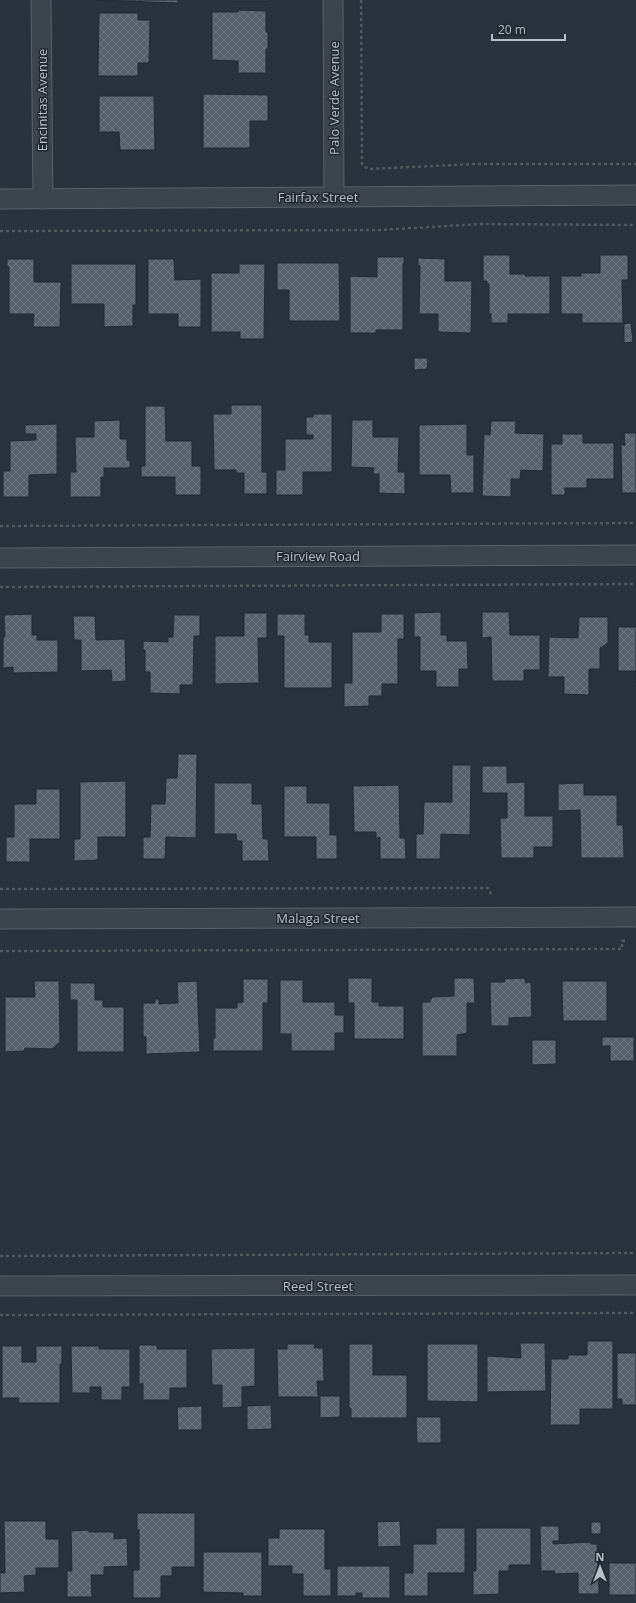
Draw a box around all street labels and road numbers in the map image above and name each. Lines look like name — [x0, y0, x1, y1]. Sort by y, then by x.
street label: Palo Verde Avenue — [325, 41, 343, 155]
street label: Encinitas Avenue — [33, 49, 51, 151]
street label: Fairfax Street — [278, 188, 359, 206]
street label: Fairview Road — [276, 547, 360, 565]
street label: Malaga Street — [276, 909, 360, 927]
street label: Reed Street — [283, 1277, 353, 1295]

